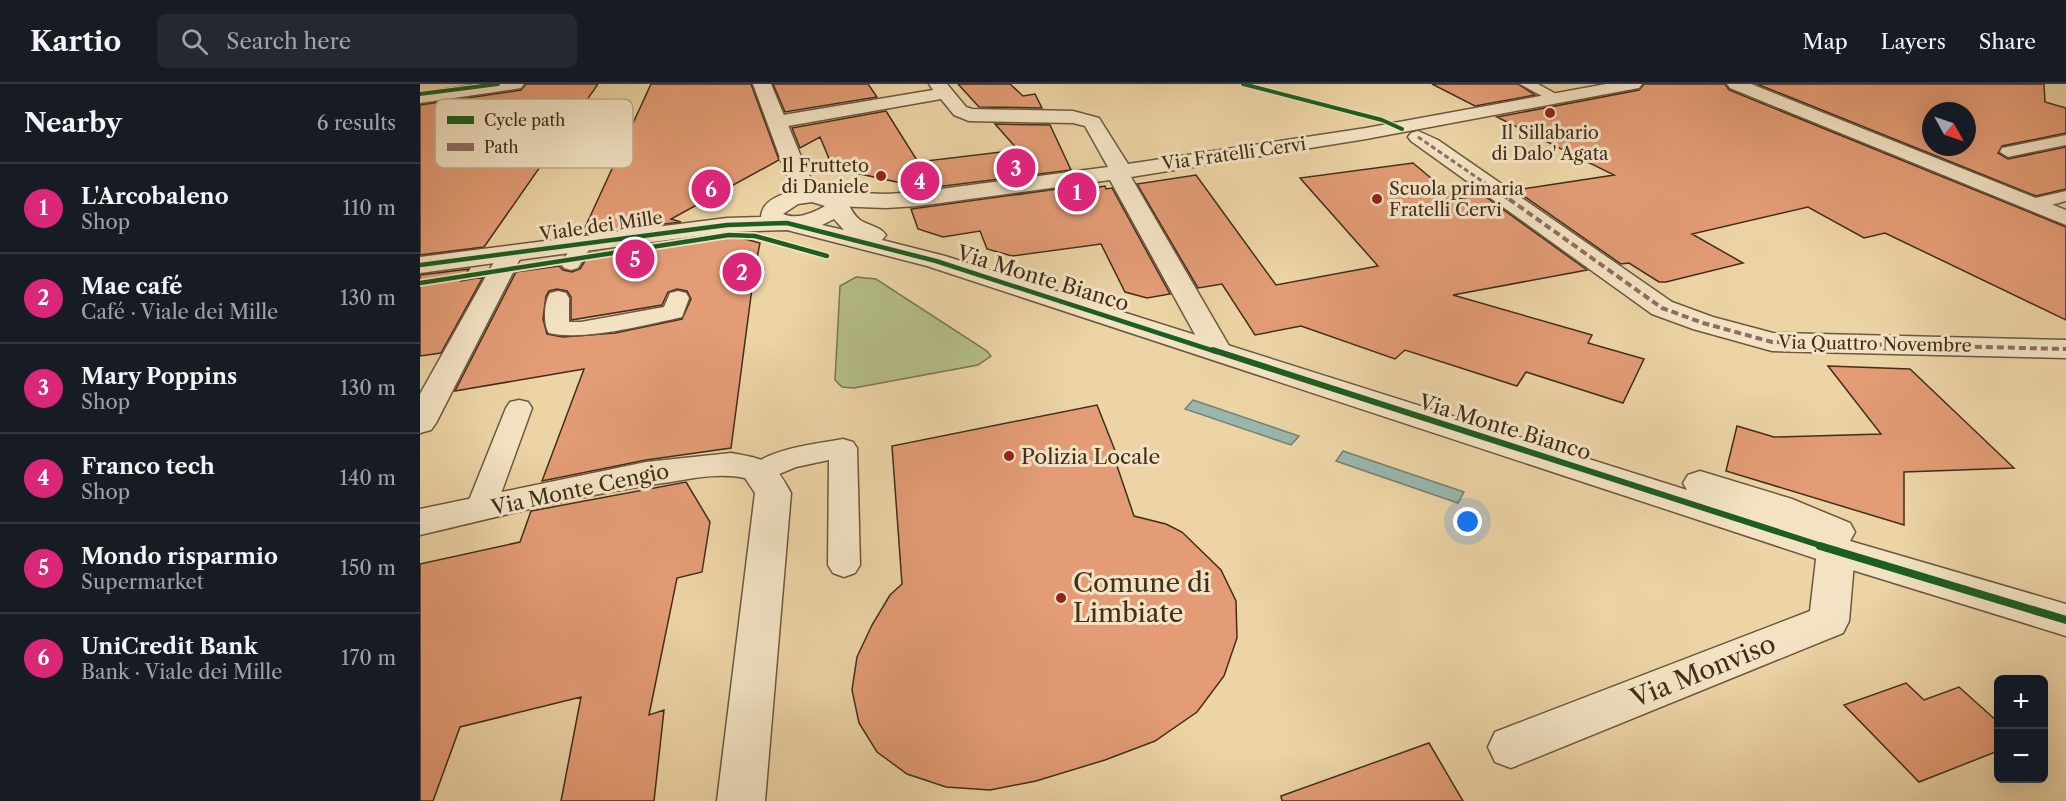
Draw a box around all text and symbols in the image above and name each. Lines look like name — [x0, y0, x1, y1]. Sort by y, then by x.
search box — [157, 14, 577, 68]
text: Kartio — [30, 24, 121, 58]
icon: search — [178, 25, 211, 58]
text: Search here — [226, 28, 351, 55]
text: Map — [1803, 29, 1848, 54]
text: Layers — [1881, 29, 1946, 54]
text: Share — [1979, 29, 2036, 54]
legend — [435, 99, 633, 168]
north arrow — [1922, 102, 1976, 156]
marker: Il Sillabario di Dalo' Agata — [1543, 106, 1557, 120]
text: Nearby — [24, 107, 122, 139]
text: Cycle path — [484, 110, 565, 130]
text: 6 results — [317, 111, 396, 135]
place label: Il Sillabario di Dalo' Agata — [1491, 122, 1609, 165]
street label: Via Fratelli Cervi — [1160, 133, 1308, 175]
text: Path — [484, 137, 518, 157]
pin: 3 — [996, 146, 1036, 190]
place label: Il Frutteto di Daniele — [781, 155, 869, 198]
pin: 4 — [900, 158, 940, 204]
pin: 6 — [692, 166, 730, 212]
marker: Il Frutteto di Daniele — [874, 169, 888, 183]
pin: 1 — [1058, 170, 1096, 214]
place label: Scuola primaria Fratelli Cervi — [1389, 178, 1524, 221]
text: L'Arcobaleno — [81, 183, 229, 210]
marker: Scuola primaria Fratelli Cervi — [1370, 192, 1384, 206]
text: 1 — [39, 196, 48, 220]
text: 110 m — [343, 196, 396, 220]
street label: Viale dei Mille — [537, 206, 664, 246]
text: Shop — [81, 210, 130, 234]
pin: 5 — [616, 236, 654, 282]
street label: Via Monte Bianco — [953, 240, 1132, 316]
pin: 2 — [722, 250, 762, 294]
text: Mae café — [81, 273, 183, 300]
text: 2 — [38, 286, 49, 310]
text: 130 m — [340, 286, 396, 310]
text: Café · Viale dei Mille — [81, 300, 278, 324]
street label: Via Quattro Novembre — [1777, 331, 1972, 357]
text: Mary Poppins — [81, 363, 237, 390]
text: 3 — [38, 376, 49, 400]
text: 130 m — [340, 376, 396, 400]
street label: Via Monte Bianco — [1415, 389, 1594, 465]
text: Shop — [81, 390, 130, 414]
place label: Polizia Locale — [1021, 444, 1160, 469]
marker: Polizia Locale — [1002, 449, 1016, 463]
text: Franco tech — [81, 453, 215, 480]
street label: Via Monte Cengio — [488, 458, 671, 520]
text: 4 — [38, 466, 49, 490]
text: 140 m — [339, 466, 396, 490]
text: Shop — [81, 480, 130, 504]
your location — [1453, 507, 1482, 536]
text: Mondo risparmio — [81, 543, 278, 570]
text: 5 — [38, 556, 49, 580]
text: 150 m — [340, 556, 396, 580]
place label: Comune di Limbiate — [1073, 567, 1211, 629]
text: Supermarket — [81, 570, 204, 594]
marker: Comune di Limbiate — [1054, 591, 1068, 605]
street label: Via Monviso — [1625, 627, 1780, 715]
text: UniCredit Bank — [81, 633, 258, 660]
text: 6 — [38, 646, 49, 670]
text: 170 m — [341, 646, 396, 670]
text: Bank · Viale dei Mille — [81, 660, 282, 684]
map controls — [1994, 675, 2048, 783]
button: + — [1994, 675, 2048, 729]
button: − — [1994, 729, 2048, 783]

